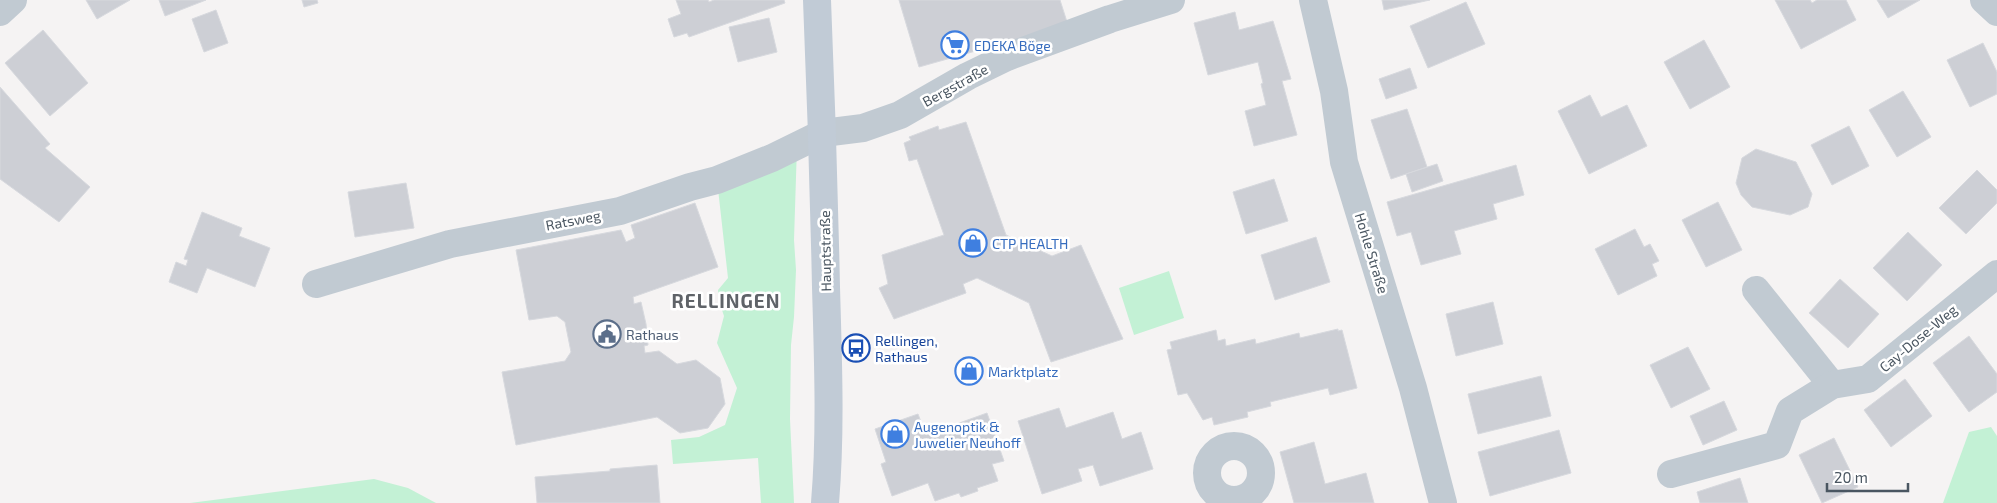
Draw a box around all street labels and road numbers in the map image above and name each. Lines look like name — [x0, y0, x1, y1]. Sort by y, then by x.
street label: Bergstraße — [919, 60, 991, 110]
street label: Ratsweg — [544, 206, 602, 234]
street label: Hauptstraße — [816, 210, 834, 292]
street label: Hohle Straße — [1352, 211, 1392, 295]
street label: Cay-Dose-Weg — [1876, 301, 1960, 375]

